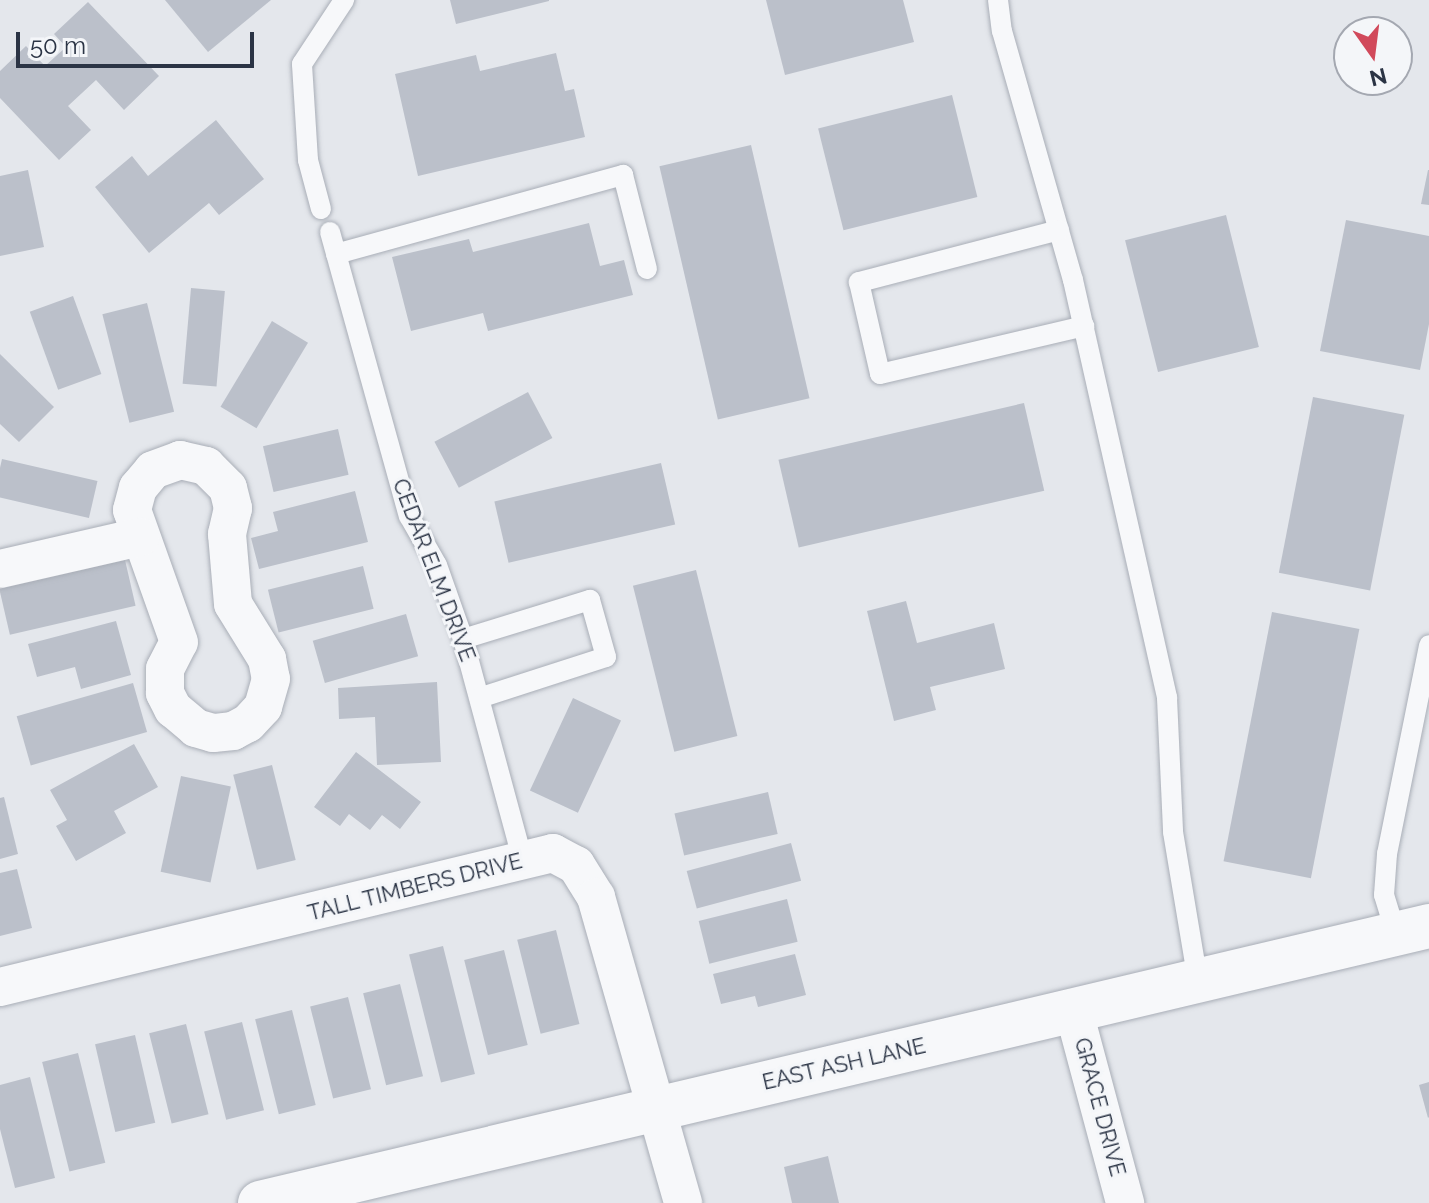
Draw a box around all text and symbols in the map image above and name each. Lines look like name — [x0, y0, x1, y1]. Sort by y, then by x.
scale bar — [20, 16, 258, 66]
north arrow — [1333, 16, 1413, 96]
text: 50 m — [30, 31, 86, 60]
text: N — [1367, 63, 1390, 92]
street label: CEDAR ELM DRIVE — [387, 475, 481, 665]
street label: TALL TIMBERS DRIVE — [304, 847, 526, 927]
street label: EAST ASH LANE — [759, 1032, 929, 1096]
street label: GRACE DRIVE — [1069, 1035, 1131, 1179]

